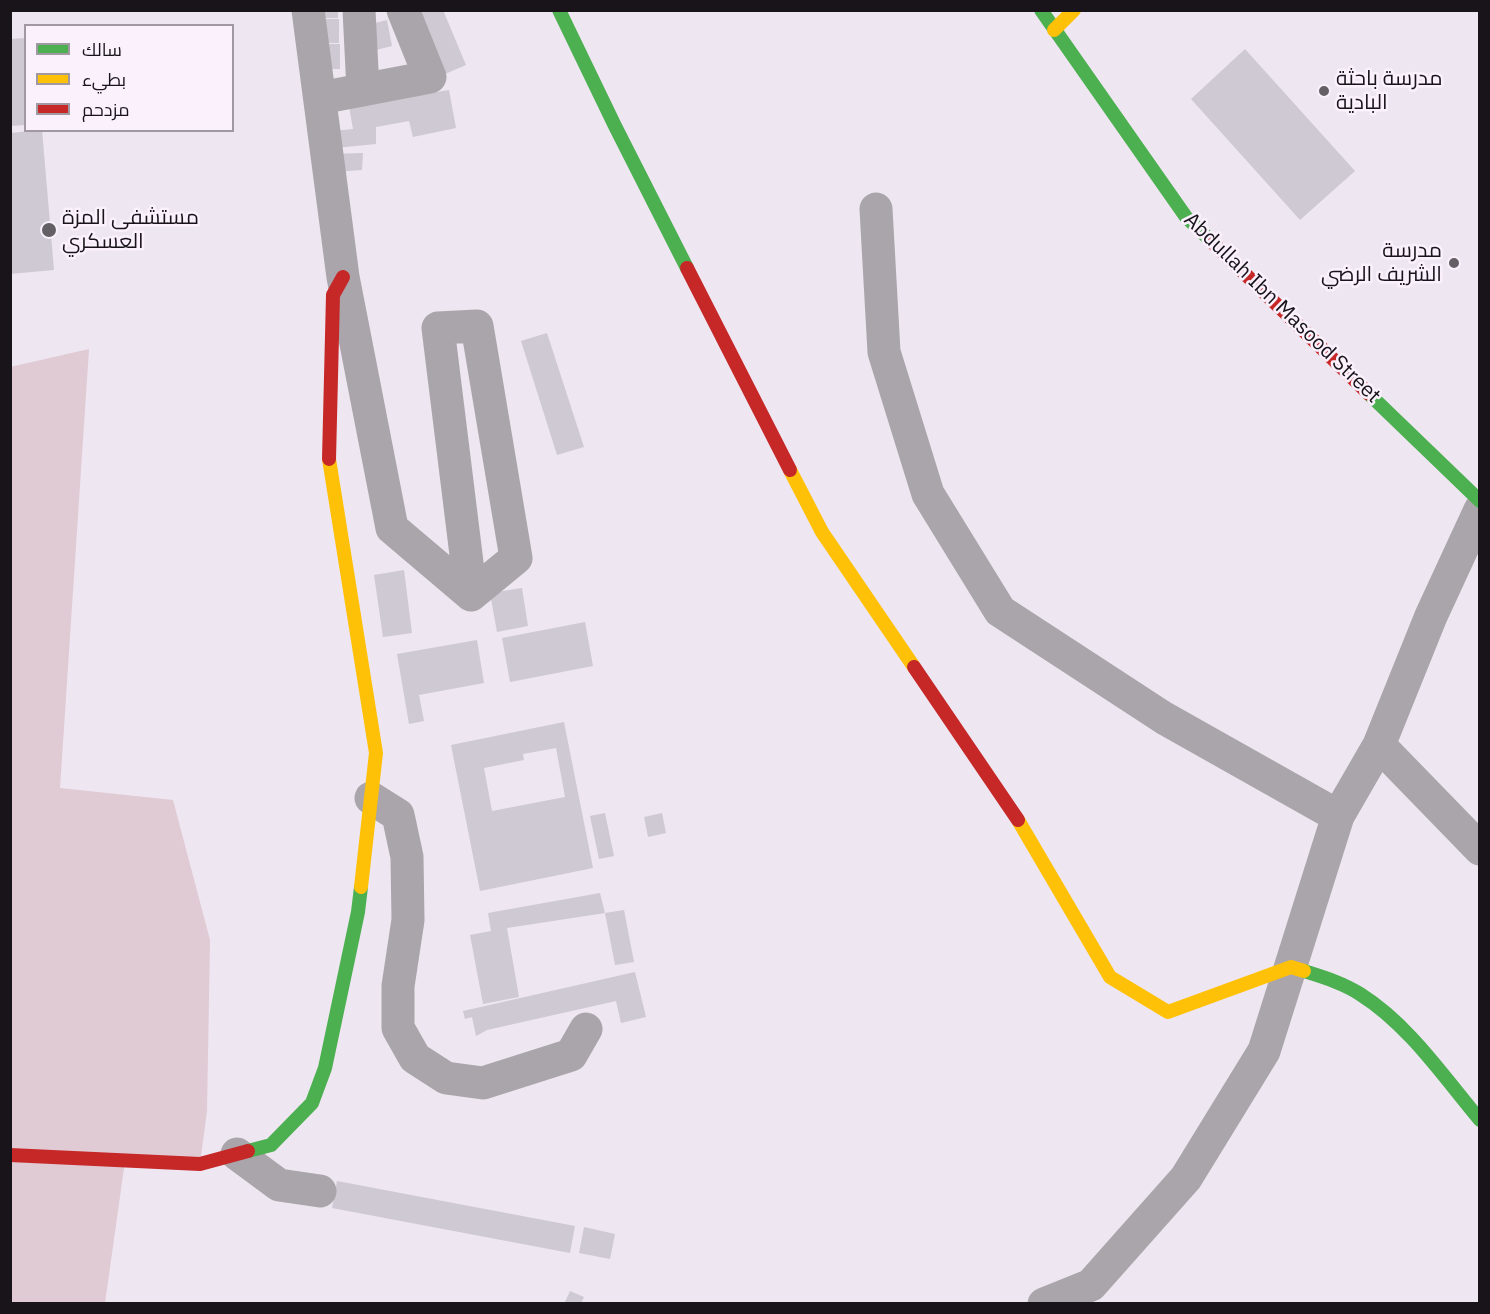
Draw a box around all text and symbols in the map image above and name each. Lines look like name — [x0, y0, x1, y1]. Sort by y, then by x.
legend — [24, 24, 234, 132]
text: سالك — [82, 38, 122, 61]
place label: مدرسة باحثة البادية — [1336, 66, 1442, 116]
text: بطيء — [82, 68, 126, 91]
marker: مدرسة باحثة البادية — [1317, 84, 1331, 98]
text: مزدحم — [82, 98, 130, 121]
place label: مستشفى المزة العسكري — [62, 205, 199, 255]
street label: Abdullah Ibn Masood Street — [1179, 207, 1385, 409]
marker: مستشفى المزة العسكري — [40, 221, 58, 239]
place label: مدرسة الشريف الرضي — [1321, 238, 1442, 288]
marker: مدرسة الشريف الرضي — [1447, 256, 1461, 270]

